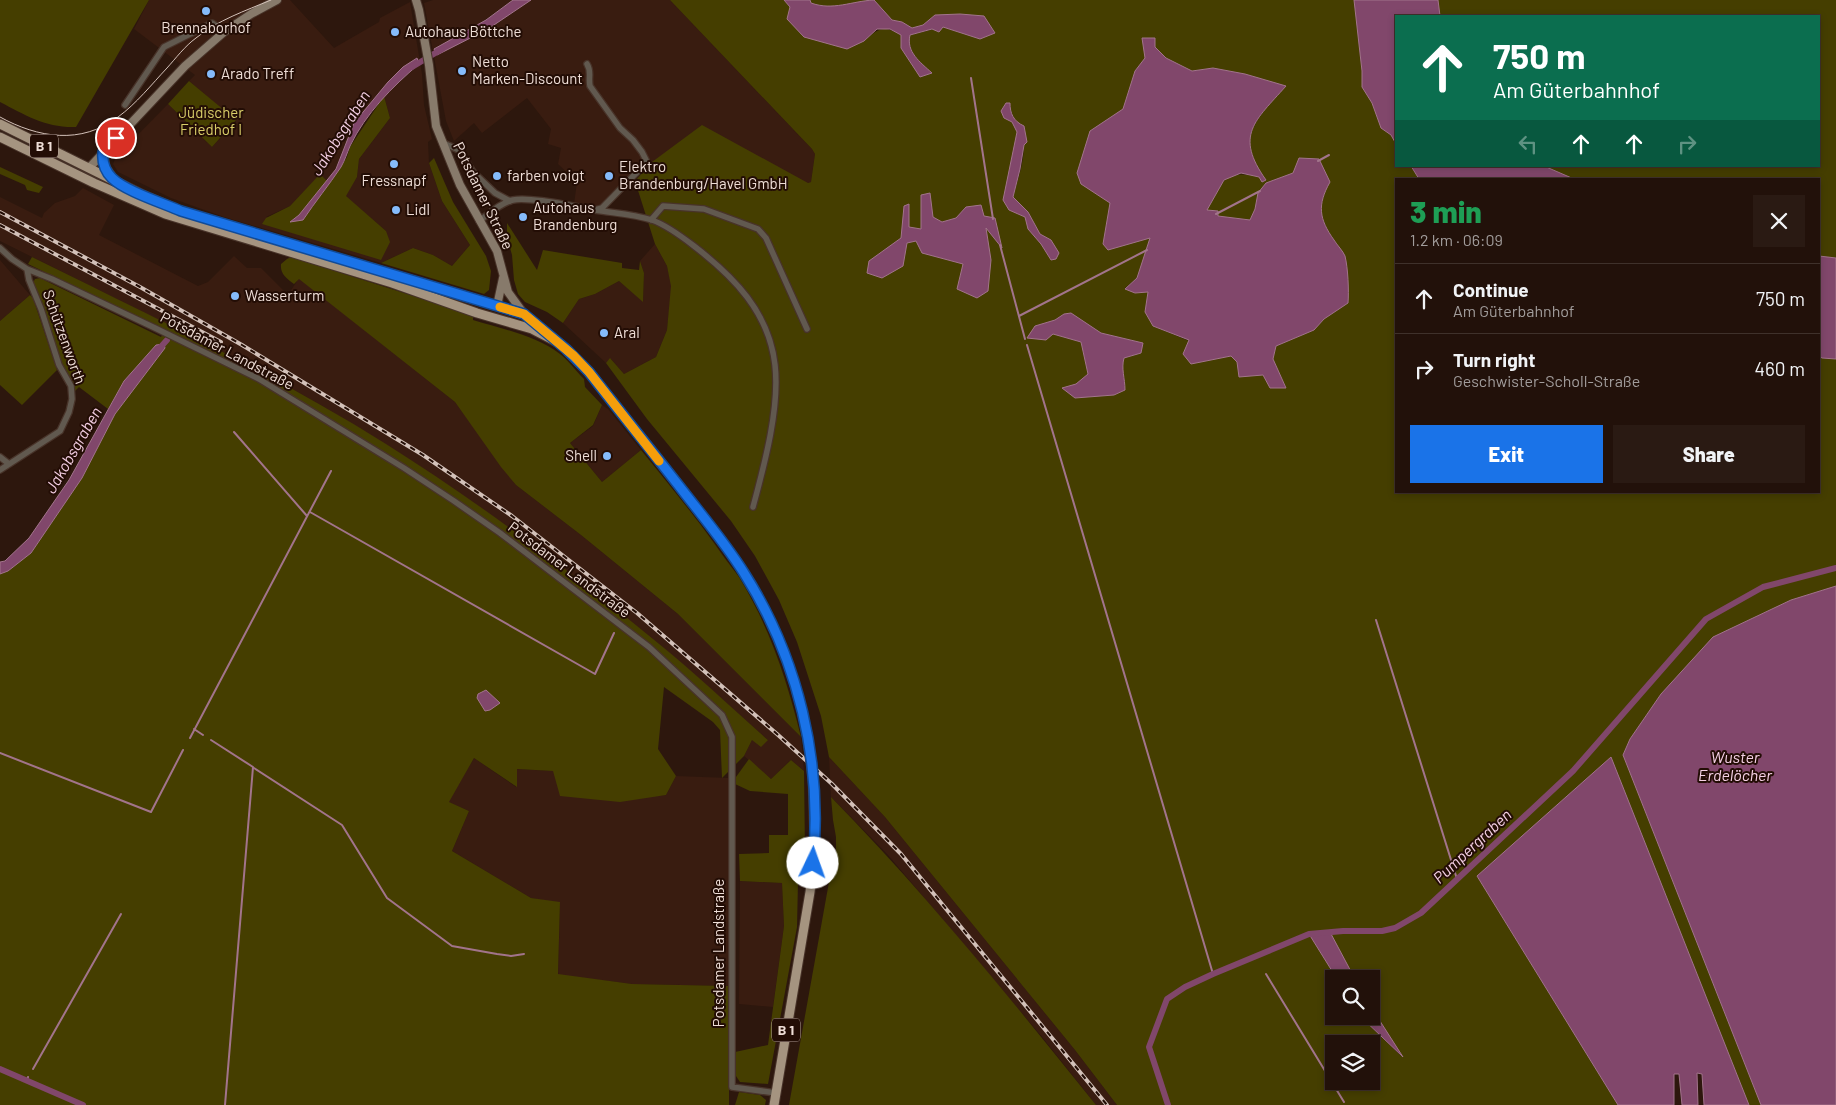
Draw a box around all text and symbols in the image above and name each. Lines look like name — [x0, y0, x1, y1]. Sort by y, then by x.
marker: Brennaborhof — [200, 5, 212, 17]
place label: Brennaborhof — [161, 18, 251, 36]
place label: Autohaus Böttche — [405, 22, 521, 40]
marker: Autohaus Böttche — [389, 26, 401, 38]
text: 750 m — [1493, 34, 1585, 76]
icon: ahead — [1410, 35, 1475, 100]
place label: Netto Marken-Discount — [472, 52, 583, 87]
place label: Arado Treff — [221, 64, 294, 82]
marker: Netto Marken-Discount — [456, 65, 468, 77]
marker: Arado Treff — [205, 68, 217, 80]
text: Am Güterbahnhof — [1493, 76, 1660, 102]
water label: Jakobsgraben — [306, 87, 373, 179]
park label: Jüdischer Friedhof I — [178, 103, 244, 138]
pin — [95, 117, 137, 159]
icon: arrive — [102, 124, 130, 152]
icon: left — [1514, 130, 1542, 158]
icon: ahead — [1567, 130, 1595, 158]
icon: ahead — [1620, 130, 1648, 158]
icon: right — [1673, 130, 1701, 158]
road number: B 1 — [30, 134, 58, 158]
street label: Potsdamer Straße — [450, 139, 518, 252]
place label: Elektro Brandenburg/Havel GmbH — [619, 157, 788, 192]
marker: Fressnapf — [388, 158, 400, 170]
place label: farben voigt — [507, 166, 585, 184]
marker: farben voigt — [491, 170, 503, 182]
marker: Elektro Brandenburg/Havel GmbH — [603, 170, 615, 182]
place label: Fressnapf — [361, 171, 427, 189]
text: 3 min — [1410, 193, 1482, 229]
button: close — [1753, 195, 1805, 247]
place label: Autohaus Brandenburg — [533, 198, 617, 233]
place label: Lidl — [406, 200, 430, 218]
marker: Lidl — [390, 204, 402, 216]
marker: Autohaus Brandenburg — [517, 211, 529, 223]
text: 1.2 km · 06:09 — [1410, 230, 1503, 249]
text: Continue — [1453, 278, 1529, 301]
icon: ahead — [1410, 285, 1438, 313]
place label: Wasserturm — [245, 286, 324, 304]
street label: Schützenworth — [40, 287, 90, 386]
text: 750 m — [1756, 287, 1805, 310]
marker: Wasserturm — [229, 290, 241, 302]
text: Am Güterbahnhof — [1453, 301, 1575, 320]
street label: Potsdamer Landstraße — [158, 307, 297, 393]
place label: Aral — [614, 323, 640, 341]
marker: Aral — [598, 327, 610, 339]
text: Turn right — [1453, 348, 1535, 371]
icon: right — [1410, 355, 1438, 383]
text: 460 m — [1754, 357, 1805, 380]
text: Geschwister-Scholl-Straße — [1453, 371, 1640, 390]
water label: Jakobsgraben — [40, 403, 105, 496]
button: Exit — [1410, 425, 1603, 483]
button: Share — [1613, 425, 1805, 483]
place label: Shell — [565, 446, 597, 464]
marker: Shell — [601, 450, 613, 462]
street label: Potsdamer Landstraße — [505, 517, 634, 621]
water label: Wuster Erdelöcher — [1698, 747, 1773, 784]
water label: Pumpergraben — [1429, 805, 1515, 887]
position arrow — [786, 836, 838, 888]
street label: Potsdamer Landstraße — [709, 879, 727, 1027]
map controls — [1325, 970, 1380, 1090]
button: search — [1325, 970, 1380, 1025]
road number: B 1 — [772, 1018, 800, 1042]
button: layers — [1325, 1035, 1380, 1090]

